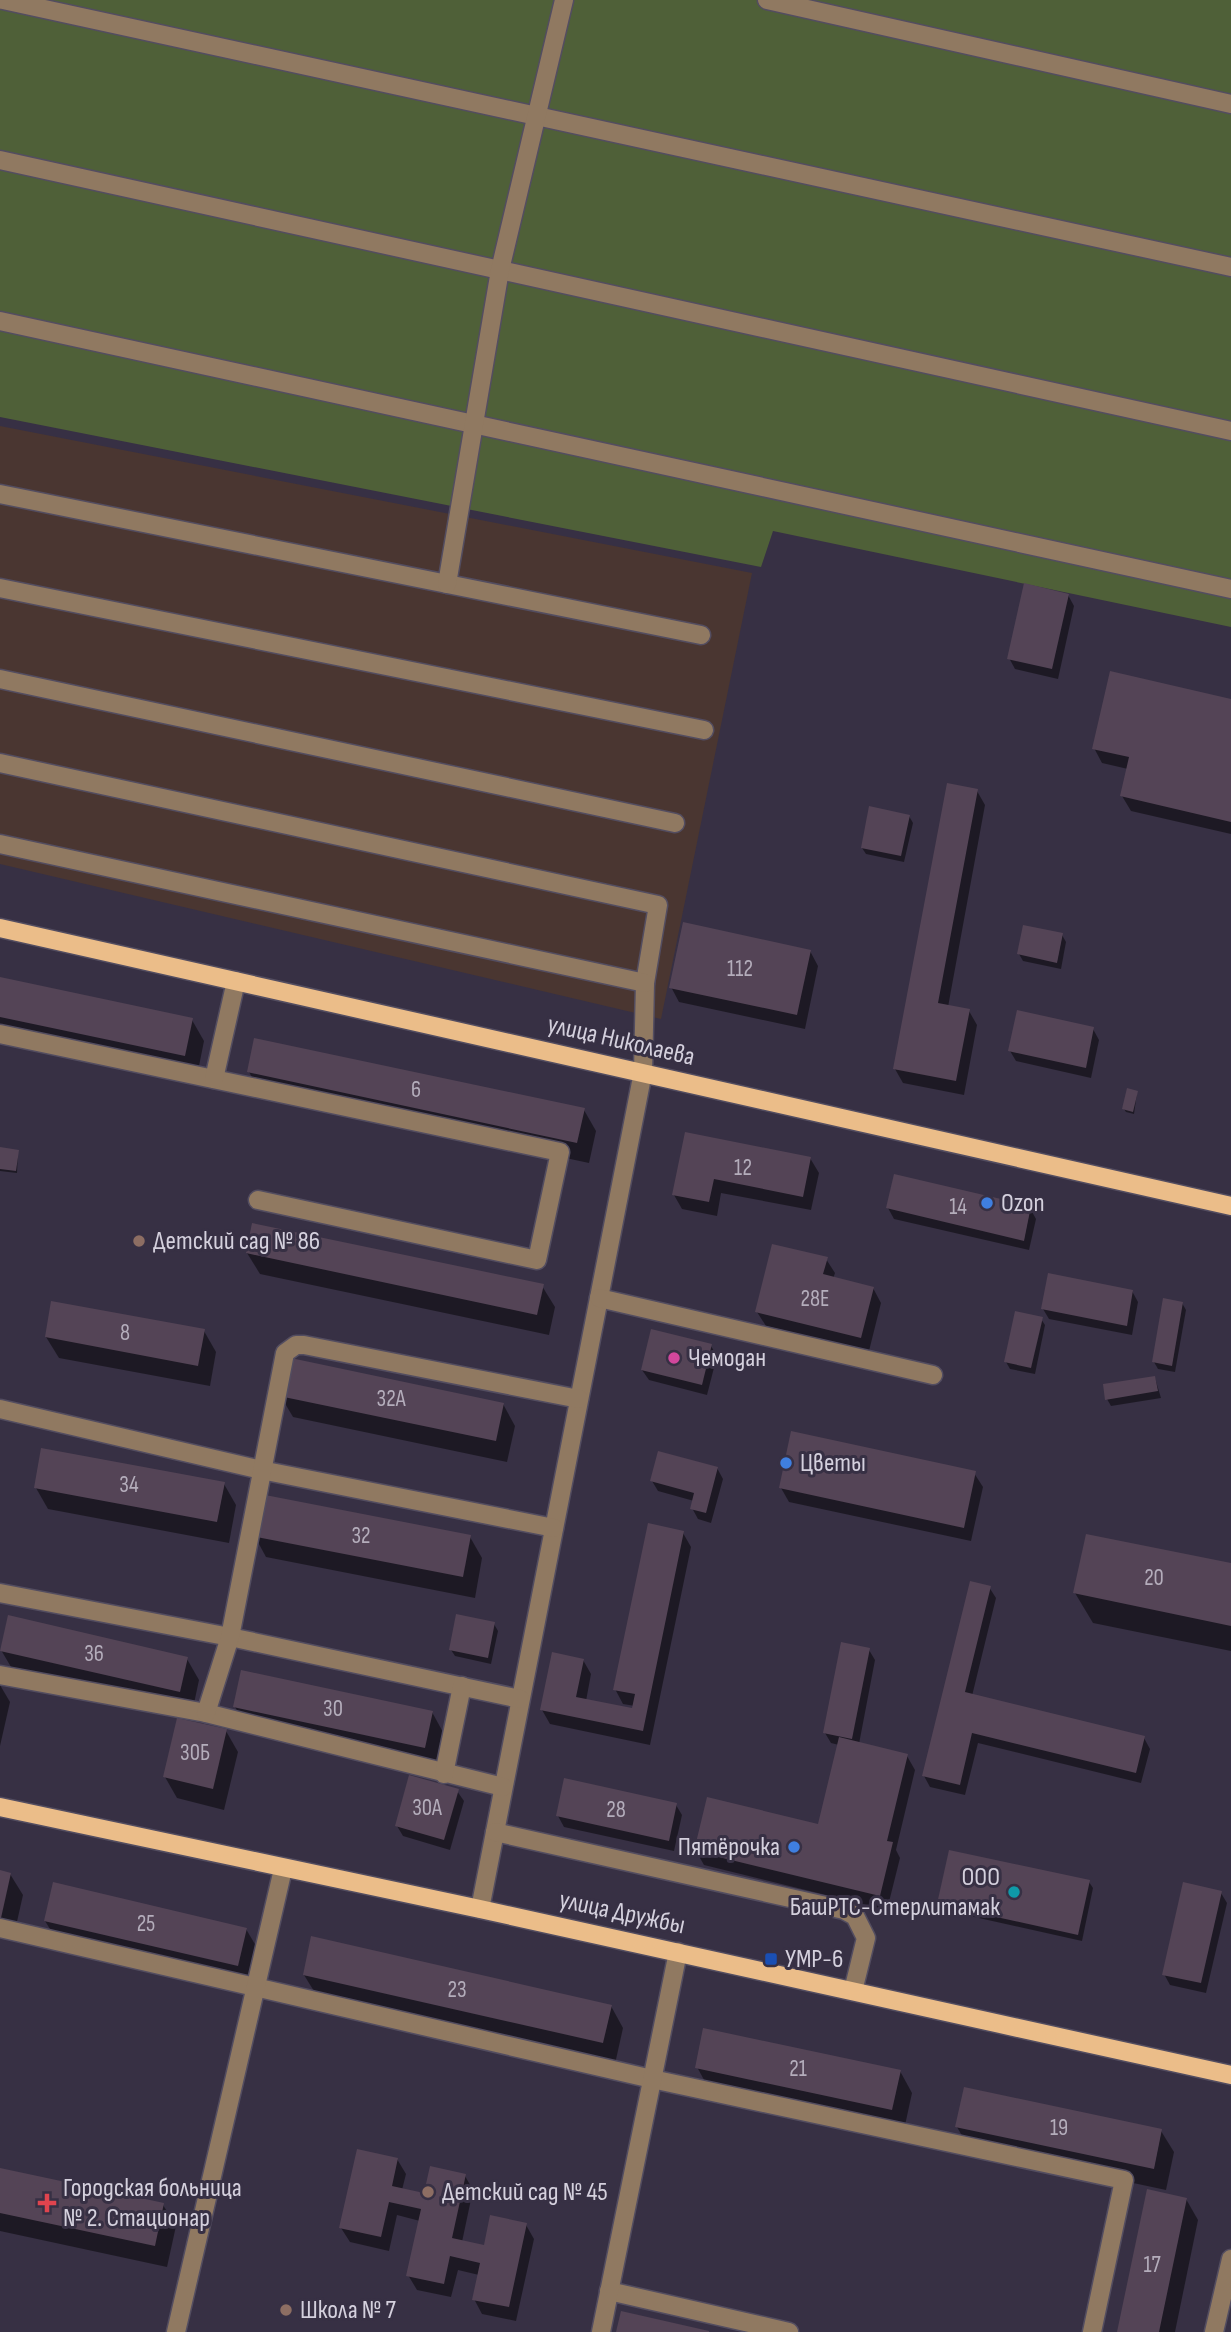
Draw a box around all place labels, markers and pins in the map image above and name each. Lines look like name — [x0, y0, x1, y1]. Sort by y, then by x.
place label: Ozon — [1001, 1188, 1045, 1219]
marker: Ozon — [979, 1195, 995, 1211]
place label: Детский сад № 86 — [153, 1226, 320, 1257]
marker: Детский сад № 86 — [131, 1233, 147, 1249]
place label: Чемодан — [688, 1343, 766, 1374]
marker: Чемодан — [666, 1350, 682, 1366]
place label: Цветы — [800, 1448, 866, 1479]
marker: Цветы — [778, 1455, 794, 1471]
place label: Пятёрочка — [678, 1832, 780, 1863]
marker: Пятёрочка — [786, 1839, 802, 1855]
place label: ООО БашРТС-Стерлитамак — [790, 1862, 1000, 1923]
marker: ООО БашРТС-Стерлитамак — [1006, 1884, 1022, 1900]
place label: УМР-6 — [785, 1944, 843, 1975]
marker: УМР-6 — [763, 1951, 779, 1967]
place label: Городская больница № 2. Стационар — [63, 2173, 242, 2234]
place label: Детский сад № 45 — [442, 2177, 608, 2208]
marker: Детский сад № 45 — [420, 2184, 436, 2200]
marker: Городская больница № 2. Стационар — [37, 2193, 57, 2213]
place label: Школа № 7 — [300, 2295, 396, 2326]
marker: Школа № 7 — [278, 2302, 294, 2318]

